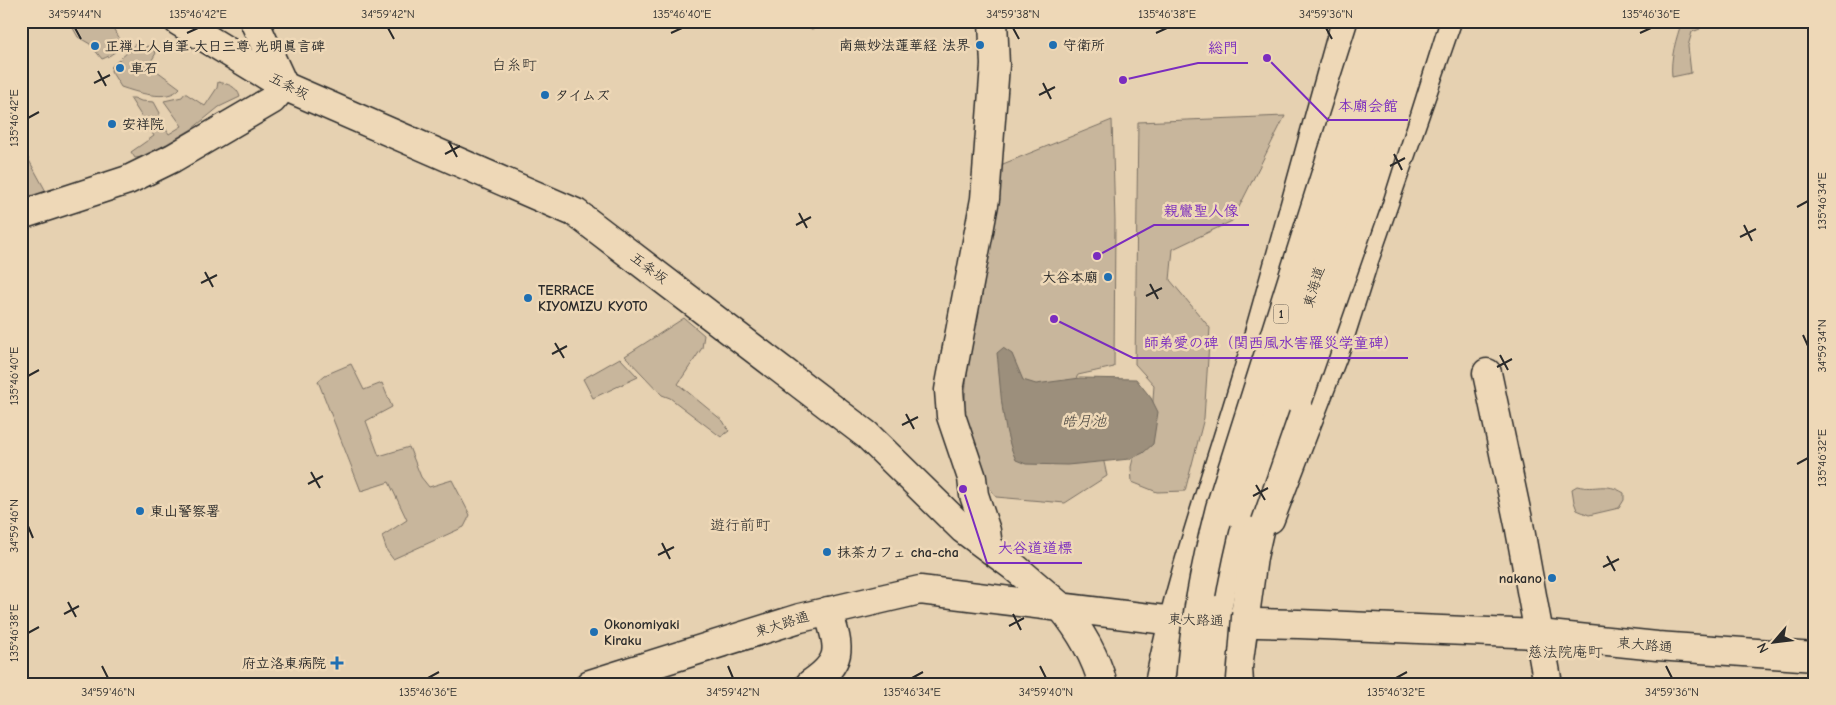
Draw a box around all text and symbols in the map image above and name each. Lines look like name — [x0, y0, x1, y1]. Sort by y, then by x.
text: 34°59'44"N — [49, 7, 101, 21]
text: 135°46'42"E — [169, 7, 227, 21]
text: 34°59'42"N — [361, 7, 415, 21]
text: 135°46'40"E — [653, 7, 711, 21]
text: 34°59'38"N — [986, 7, 1040, 21]
text: 135°46'38"E — [1138, 7, 1196, 21]
text: 34°59'36"N — [1299, 7, 1353, 21]
text: 135°46'36"E — [1622, 7, 1680, 21]
callout: 総門 — [1198, 33, 1248, 63]
place label: 南無妙法蓮華経 法界 — [839, 37, 970, 54]
place label: 守衛所 — [1063, 37, 1105, 54]
place label: 正禅上人自筆 大日三尊 光明眞言碑 — [105, 38, 325, 55]
marker: 南無妙法蓮華経 法界 — [974, 39, 986, 51]
marker: 守衛所 — [1047, 39, 1059, 51]
text: 総門 — [1208, 39, 1238, 57]
marker: 正禅上人自筆 大日三尊 光明眞言碑 — [89, 40, 101, 52]
district label: 白糸町 — [491, 56, 537, 74]
place label: 車石 — [130, 60, 158, 77]
marker: 車石 — [114, 62, 126, 74]
street label: 五条坂 — [266, 69, 312, 103]
place label: タイムズ — [555, 87, 610, 104]
text: 135°46'42"E — [7, 89, 21, 147]
marker: タイムズ — [539, 89, 551, 101]
callout: 本廟会館 — [1328, 90, 1408, 120]
text: 本廟会館 — [1338, 97, 1398, 115]
place label: 安祥院 — [122, 116, 164, 133]
marker: 安祥院 — [106, 118, 118, 130]
text: 135°46'34"E — [1815, 172, 1829, 230]
callout: 親鸞聖人像 — [1154, 195, 1249, 225]
text: 親鸞聖人像 — [1163, 202, 1239, 220]
street label: 五条坂 — [627, 249, 671, 287]
street label: 東海道 — [1300, 264, 1328, 310]
place label: 大谷本廟 — [1042, 269, 1098, 286]
marker: 大谷本廟 — [1102, 271, 1114, 283]
place label: TERRACE KIYOMIZU KYOTO — [538, 282, 648, 315]
marker: TERRACE KIYOMIZU KYOTO — [522, 292, 534, 304]
road number: 1 — [1274, 304, 1288, 324]
text: 34°59'34"N — [1815, 319, 1829, 373]
callout: 師弟愛の碑（関西風水害罹災学童碑） — [1133, 328, 1408, 358]
text: 師弟愛の碑（関西風水害罹災学童碑） — [1143, 334, 1399, 352]
text: 135°46'40"E — [7, 347, 21, 405]
water label: 皓月池 — [1061, 412, 1107, 430]
text: 135°46'32"E — [1815, 429, 1829, 487]
text: 34°59'46"N — [7, 499, 21, 553]
place label: 東山警察署 — [150, 503, 220, 520]
marker: 東山警察署 — [134, 505, 146, 517]
district label: 遊行前町 — [710, 516, 771, 534]
callout: 大谷道道標 — [987, 533, 1082, 563]
text: 大谷道道標 — [997, 539, 1073, 557]
place label: 抹茶カフェ cha-cha — [837, 544, 959, 561]
marker: 抹茶カフェ cha-cha — [821, 546, 833, 558]
place label: nakano — [1499, 570, 1542, 587]
marker: nakano — [1546, 572, 1558, 584]
text: 135°46'38"E — [7, 604, 21, 662]
street label: 東大路通 — [753, 608, 811, 640]
street label: 東大路通 — [1168, 611, 1224, 629]
place label: Okonomiyaki Kiraku — [604, 616, 680, 649]
north arrow — [1748, 618, 1798, 668]
marker: Okonomiyaki Kiraku — [588, 626, 600, 638]
street label: 東大路通 — [1616, 634, 1674, 656]
text: N — [1753, 640, 1773, 656]
district label: 慈法院庵町 — [1527, 643, 1603, 661]
place label: 府立洛東病院 — [242, 655, 326, 672]
marker: 府立洛東病院 — [330, 656, 344, 670]
text: 34°59'46"N — [81, 685, 135, 699]
text: 135°46'36"E — [399, 685, 457, 699]
text: 34°59'42"N — [706, 685, 760, 699]
text: 135°46'34"E — [883, 685, 941, 699]
text: 34°59'40"N — [1019, 685, 1073, 699]
text: 135°46'32"E — [1367, 685, 1425, 699]
text: 34°59'36"N — [1645, 685, 1699, 699]

